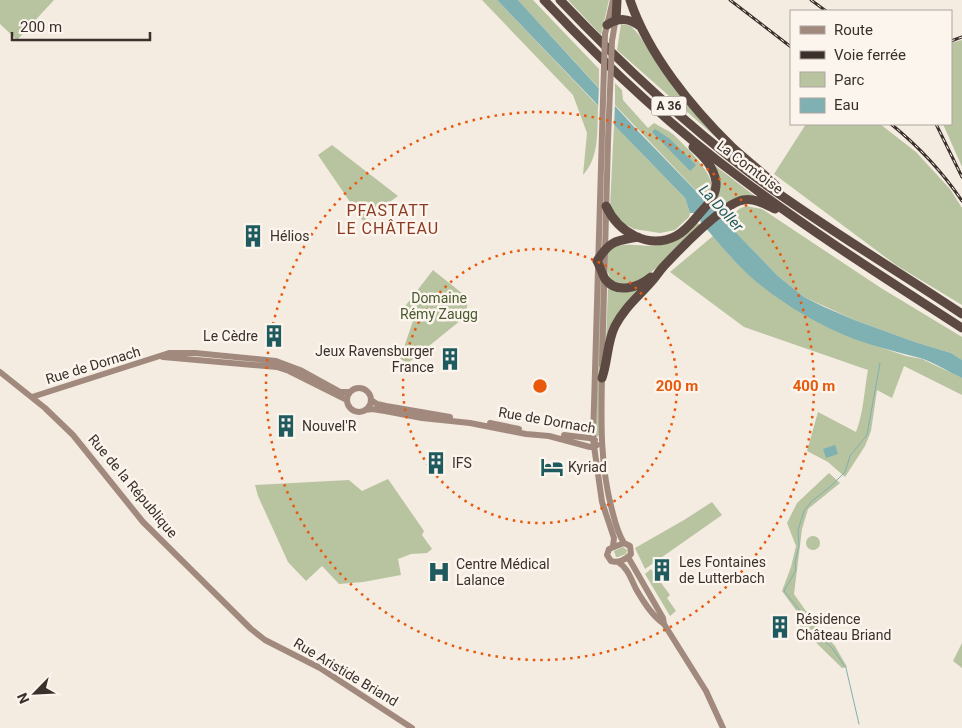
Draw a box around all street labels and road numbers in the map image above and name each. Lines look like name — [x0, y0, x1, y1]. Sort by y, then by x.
road number: A 36 — [652, 96, 686, 115]
street label: La Comtoise — [714, 137, 786, 197]
street label: Rue de Dornach — [44, 343, 142, 387]
street label: Rue de Dornach — [497, 404, 597, 436]
street label: Rue de la République — [85, 431, 181, 541]
street label: Rue Aristide Briand — [291, 635, 401, 709]

